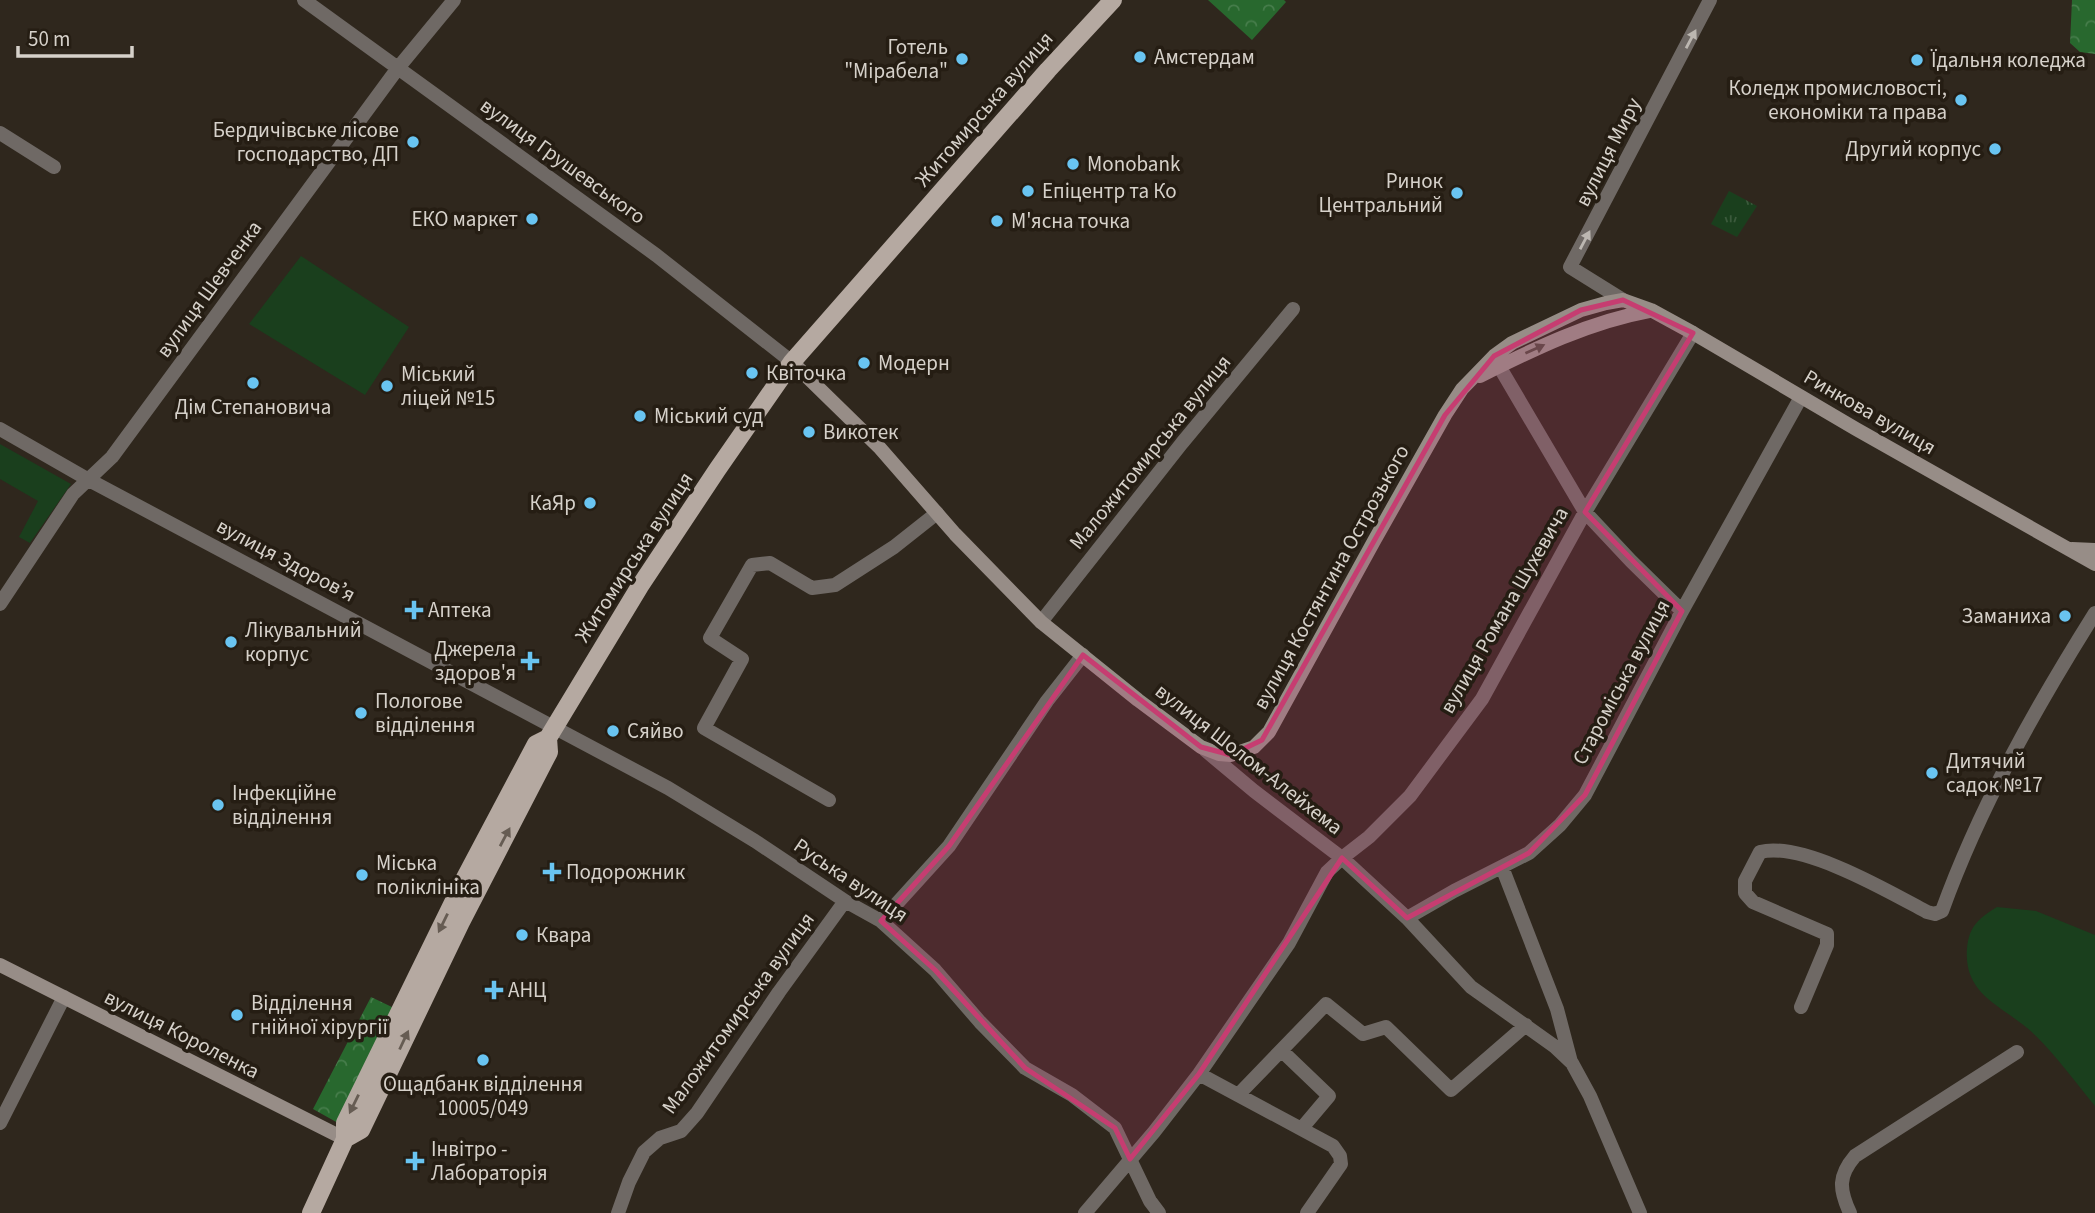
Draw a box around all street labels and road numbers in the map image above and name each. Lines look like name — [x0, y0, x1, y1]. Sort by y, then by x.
street label: Житомирська вулиця — [908, 25, 1060, 193]
street label: вулиця Грушевського — [474, 91, 652, 231]
street label: вулиця Миру — [1568, 92, 1648, 212]
street label: вулиця Шевченка — [149, 214, 269, 364]
street label: Маложитомирська вулиця — [1062, 348, 1238, 556]
street label: Ринкова вулиця — [1798, 362, 1942, 462]
street label: вулиця Костянтина Острозького — [1246, 439, 1416, 715]
street label: Житомирська вулиця — [568, 466, 700, 648]
street label: вулиця Романа Шухевича — [1432, 501, 1576, 719]
street label: вулиця Здоровʼя — [211, 511, 361, 609]
street label: Староміська вулиця — [1565, 594, 1677, 770]
street label: вулиця Шолом-Алейхема — [1149, 676, 1349, 842]
street label: Руська вулиця — [788, 831, 914, 929]
street label: Маложитомирська вулиця — [654, 906, 822, 1120]
street label: вулиця Короленка — [99, 982, 265, 1086]

